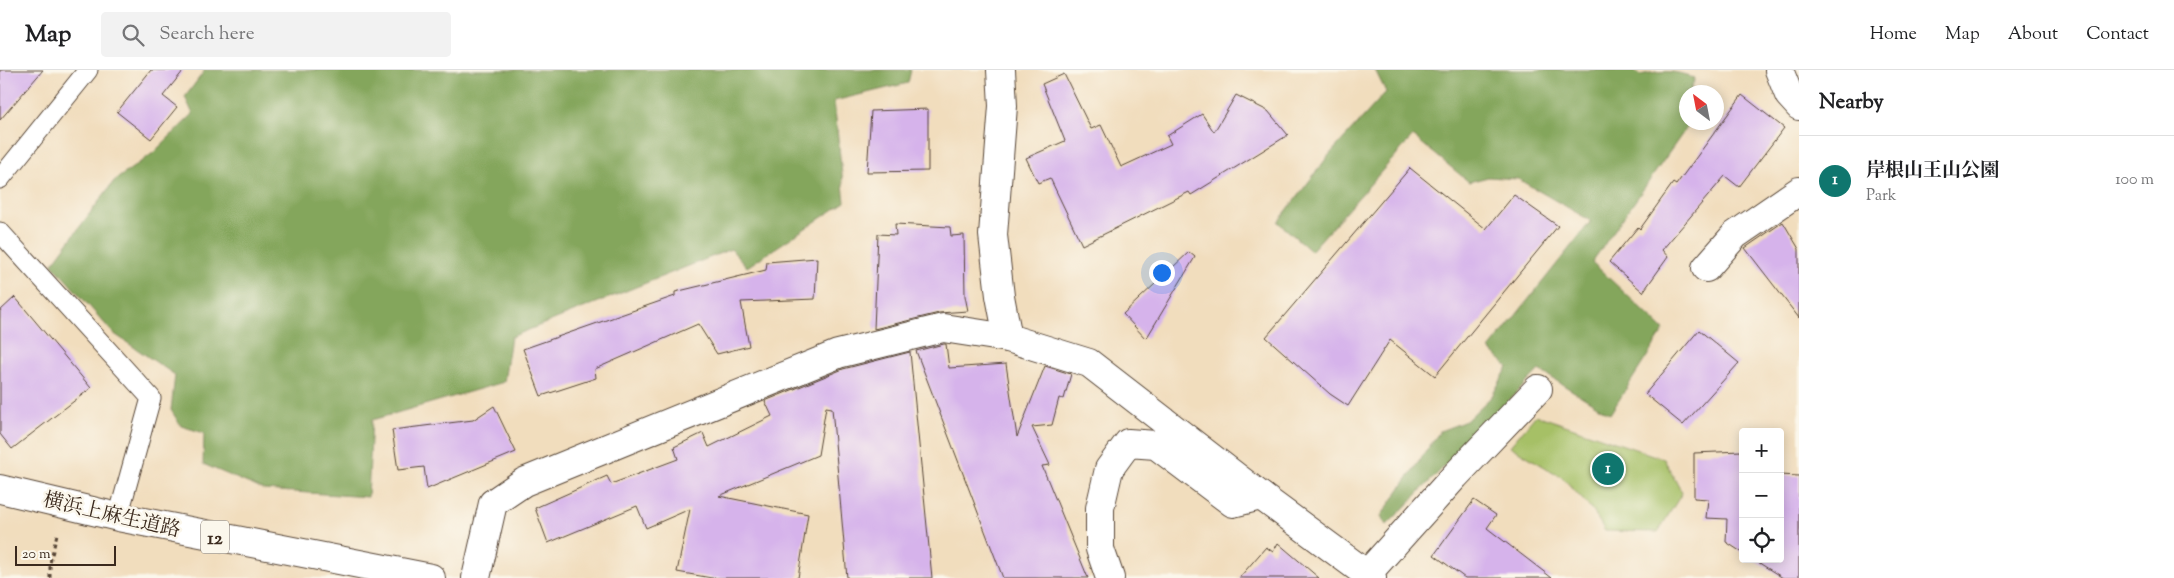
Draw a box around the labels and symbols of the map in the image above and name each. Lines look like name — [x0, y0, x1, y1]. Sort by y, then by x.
north arrow — [1679, 85, 1724, 130]
your location — [1149, 260, 1175, 286]
pin: 1 — [1592, 450, 1624, 488]
street label: 横浜上麻生道路 — [40, 487, 183, 546]
road number: 12 — [201, 521, 229, 554]
scale bar — [15, 543, 116, 566]

